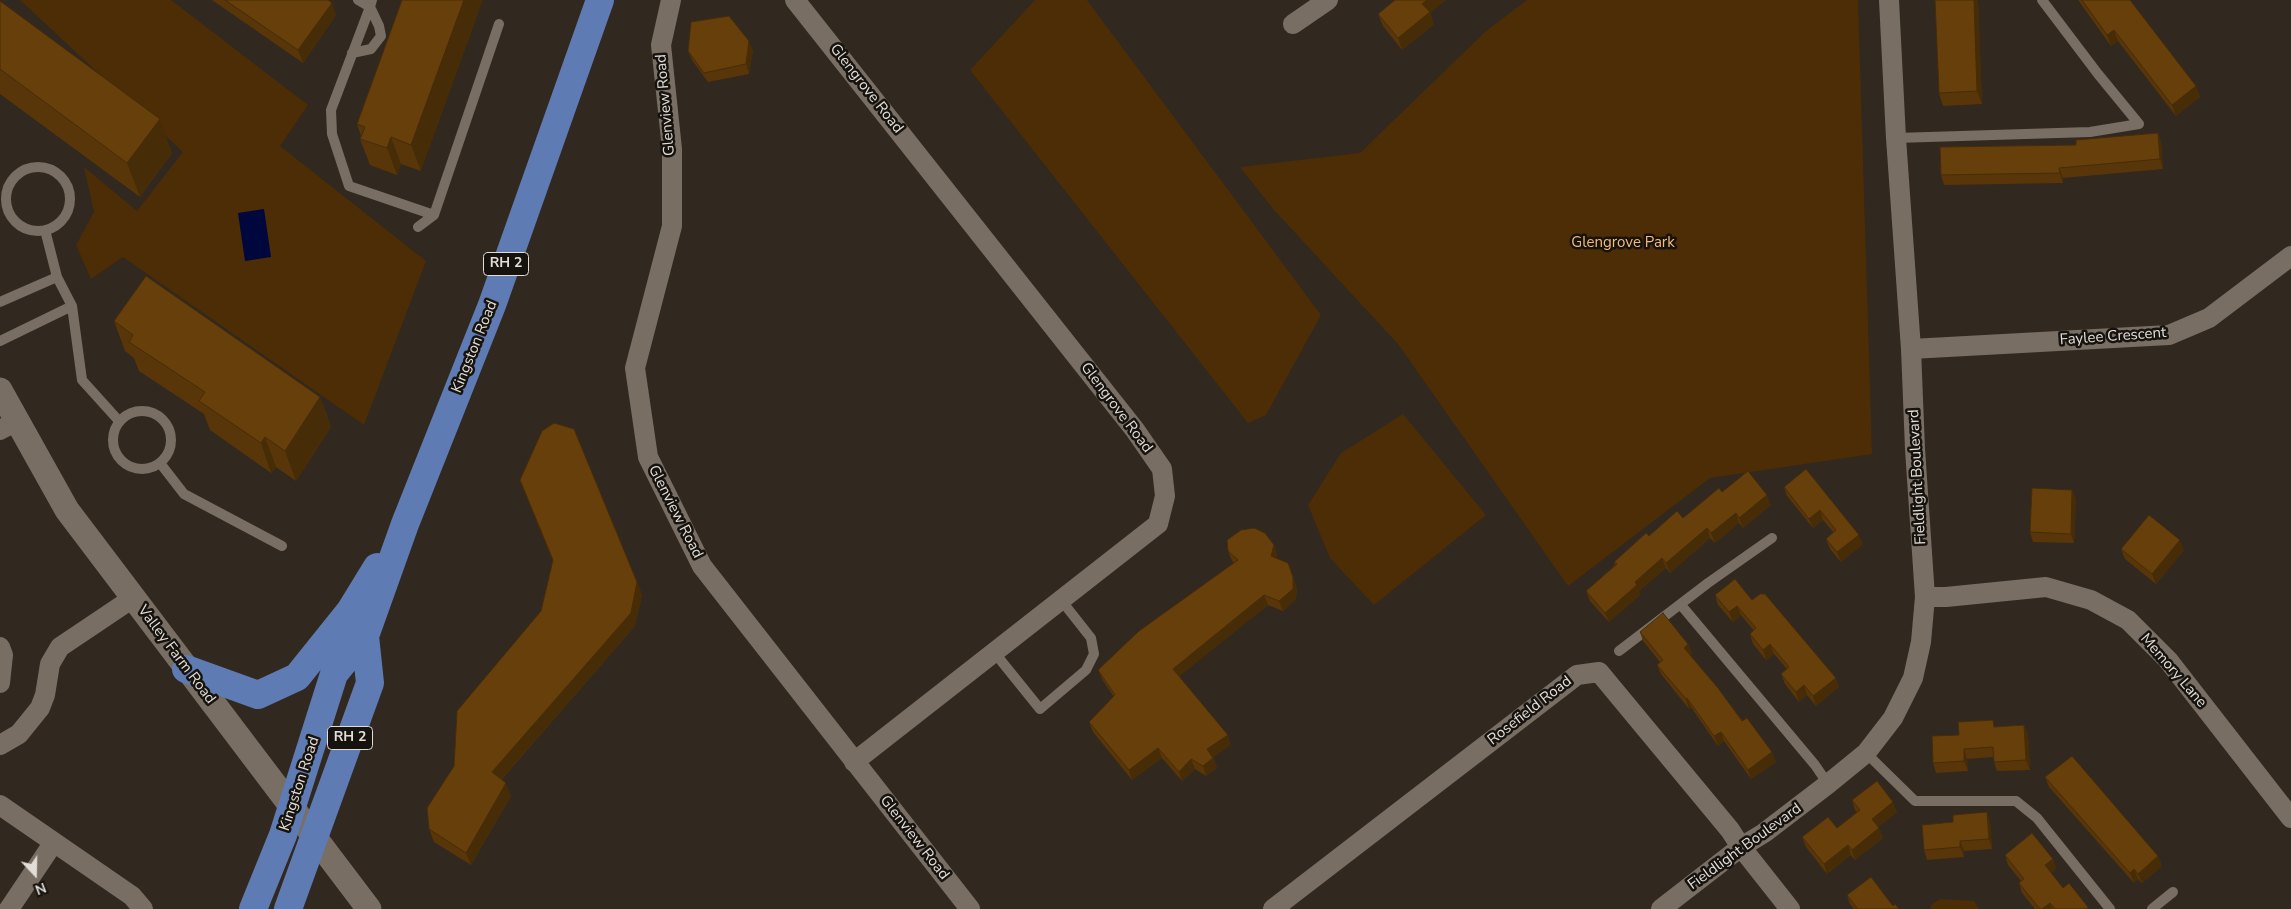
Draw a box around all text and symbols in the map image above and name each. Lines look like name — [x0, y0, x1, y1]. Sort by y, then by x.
street label: Glengrove Road — [826, 41, 906, 137]
street label: Glenview Road — [653, 53, 679, 157]
park label: Glengrove Park — [1571, 234, 1675, 252]
road number: RH 2 — [484, 252, 528, 276]
street label: Kingston Road — [448, 298, 502, 396]
street label: Faylee Crescent — [2059, 324, 2167, 350]
street label: Glengrove Road — [1076, 359, 1156, 457]
street label: Fieldlight Boulevard — [1905, 409, 1931, 545]
street label: Glenview Road — [644, 462, 706, 562]
street label: Valley Farm Road — [133, 602, 219, 708]
street label: Memory Lane — [2136, 630, 2210, 712]
street label: Rosefield Road — [1484, 673, 1576, 749]
road number: RH 2 — [328, 726, 372, 750]
street label: Kingston Road — [276, 735, 324, 833]
street label: Glenview Road — [875, 792, 953, 884]
street label: Fieldlight Boulevard — [1685, 800, 1805, 894]
north arrow — [10, 849, 60, 899]
text: N — [32, 878, 49, 899]

